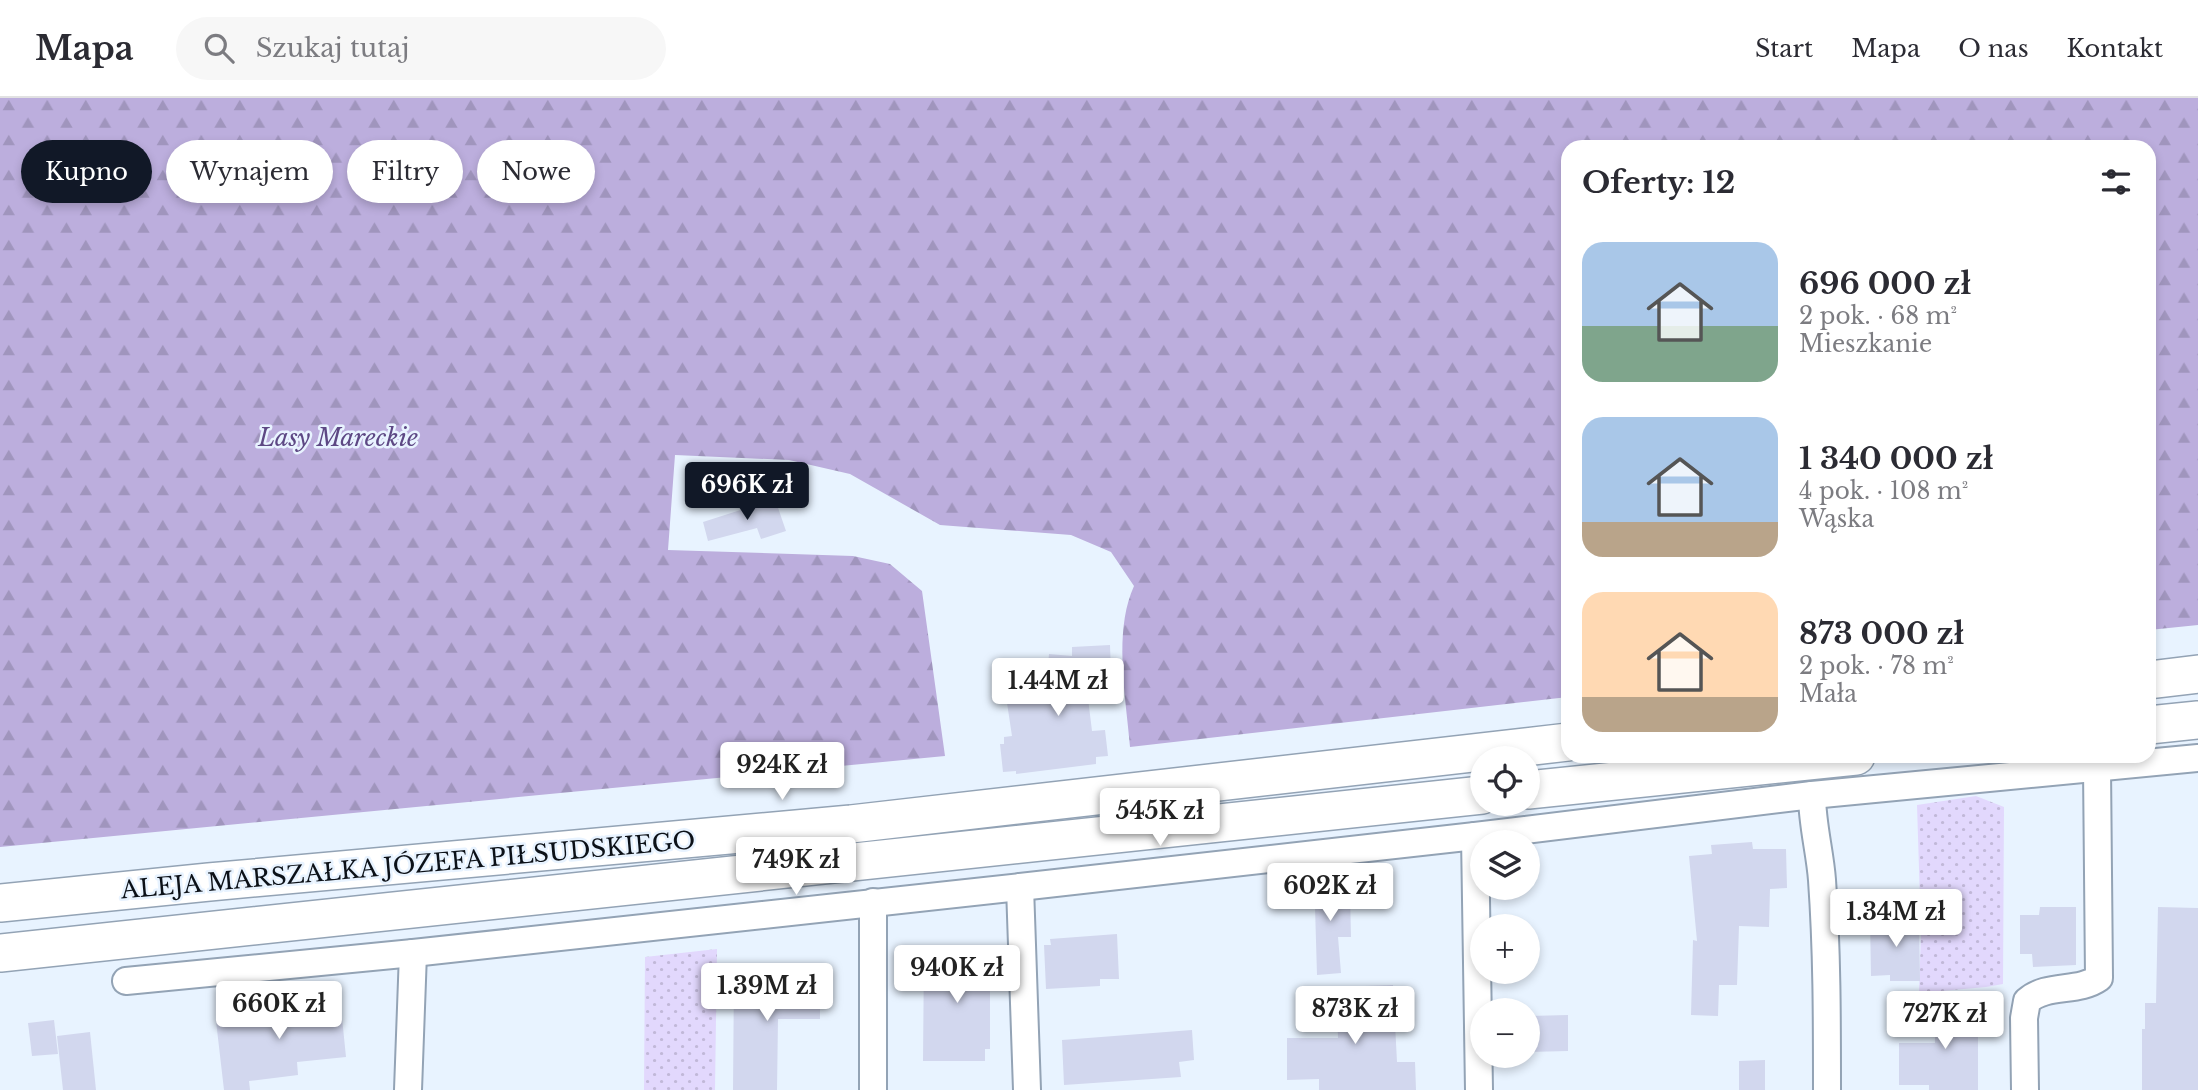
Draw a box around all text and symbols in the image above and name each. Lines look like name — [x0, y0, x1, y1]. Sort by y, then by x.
search box — [176, 17, 666, 80]
text: Mapa — [35, 28, 134, 69]
icon: search — [200, 29, 238, 67]
text: Szukaj tutaj — [256, 32, 409, 64]
text: Start — [1755, 34, 1813, 63]
text: Mapa — [1851, 34, 1920, 63]
text: O nas — [1958, 34, 2029, 63]
text: Kontakt — [2067, 34, 2163, 63]
chip: Kupno — [21, 140, 152, 203]
chip: Wynajem — [166, 140, 333, 203]
chip: Filtry — [347, 140, 463, 203]
chip: Nowe — [477, 140, 595, 203]
icon: filters — [2097, 163, 2135, 201]
text: Oferty: 12 — [1582, 164, 1735, 201]
text: 696 000 zł — [1799, 265, 1971, 302]
icon: home — [1638, 270, 1722, 354]
text: 2 pok. · 68 m² — [1799, 302, 1957, 330]
text: Mieszkanie — [1799, 330, 1932, 358]
park label: Lasy Mareckie — [257, 423, 418, 452]
text: 1 340 000 zł — [1799, 440, 1993, 477]
icon: home — [1638, 445, 1722, 529]
pin: 696K zł — [682, 462, 812, 522]
text: 696K zł — [701, 471, 793, 499]
text: 4 pok. · 108 m² — [1799, 477, 1968, 505]
text: Wąska — [1799, 505, 1874, 533]
text: 873 000 zł — [1799, 615, 1964, 652]
icon: home — [1638, 620, 1722, 704]
text: 2 pok. · 78 m² — [1799, 652, 1954, 680]
pin: 1.44M zł — [986, 658, 1130, 718]
text: 1.44M zł — [1008, 667, 1108, 695]
text: Mała — [1799, 680, 1857, 708]
pin: 924K zł — [717, 742, 847, 802]
map controls — [1470, 746, 1540, 1068]
button: locate — [1470, 746, 1540, 816]
text: 924K zł — [736, 751, 828, 779]
pin: 545K zł — [1095, 788, 1225, 848]
text: 545K zł — [1116, 797, 1204, 825]
street label: ALEJA MARSZAŁKA JÓZEFA PIŁSUDSKIEGO — [119, 825, 696, 905]
button: layers — [1470, 830, 1540, 900]
pin: 749K zł — [731, 838, 861, 897]
text: 749K zł — [752, 846, 840, 874]
pin: 602K zł — [1265, 864, 1395, 923]
text: 602K zł — [1283, 872, 1377, 900]
pin: 1.34M zł — [1824, 890, 1968, 949]
text: 1.34M zł — [1846, 898, 1946, 926]
button: + — [1470, 914, 1540, 984]
pin: 940K zł — [892, 946, 1022, 1005]
text: 940K zł — [910, 954, 1004, 982]
pin: 1.39M zł — [695, 964, 839, 1023]
text: 1.39M zł — [717, 972, 817, 1000]
pin: 660K zł — [214, 982, 344, 1041]
pin: 873K zł — [1290, 986, 1420, 1046]
text: 660K zł — [232, 990, 326, 1018]
pin: 727K zł — [1880, 992, 2010, 1051]
text: 873K zł — [1312, 995, 1398, 1023]
button: − — [1470, 998, 1540, 1068]
text: 727K zł — [1903, 1000, 1987, 1028]

